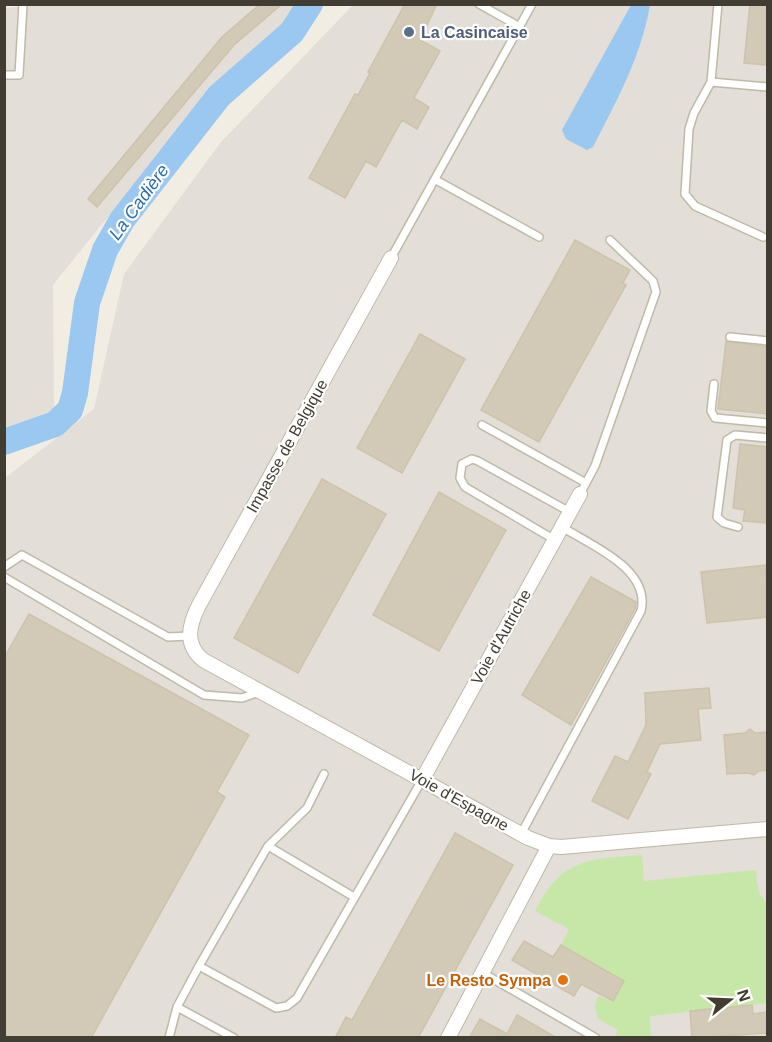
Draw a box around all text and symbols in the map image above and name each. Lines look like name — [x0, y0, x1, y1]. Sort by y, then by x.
place label: La Casincaise — [421, 24, 528, 41]
marker: La Casincaise — [402, 25, 416, 39]
water label: La Cadière — [105, 161, 173, 243]
street label: Impasse de Belgique — [243, 376, 331, 515]
street label: Voie d'Autriche — [468, 586, 534, 688]
street label: Voie d'Espagne — [406, 766, 512, 834]
north arrow — [700, 970, 760, 1030]
place label: Le Resto Sympa — [427, 972, 551, 989]
marker: Le Resto Sympa — [556, 973, 570, 987]
text: N — [734, 987, 754, 1004]

